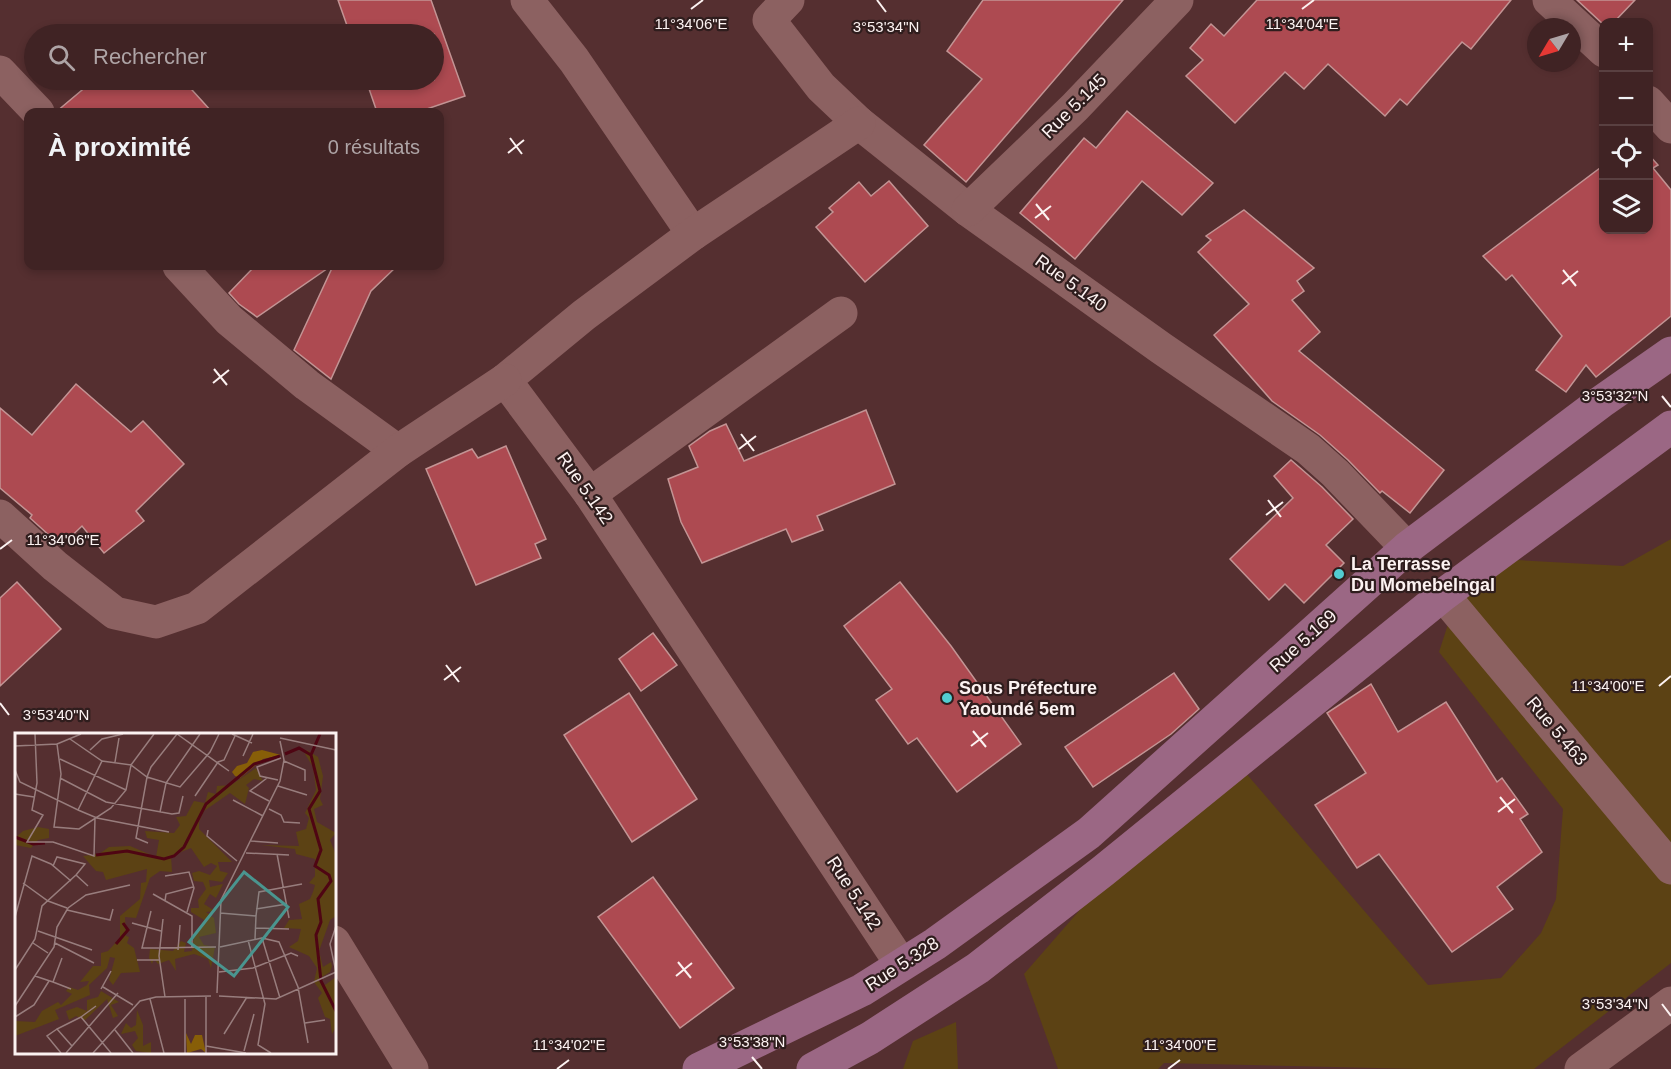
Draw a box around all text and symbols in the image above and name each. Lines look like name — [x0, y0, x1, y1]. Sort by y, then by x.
text: 11°34'06"E — [654, 15, 728, 32]
text: 11°34'04"E — [1265, 15, 1339, 32]
text: 3°53'34"N — [853, 18, 919, 35]
north arrow — [1527, 18, 1581, 72]
map controls — [1599, 18, 1653, 234]
button: + — [1599, 18, 1653, 72]
search box — [24, 24, 444, 90]
icon: search — [45, 41, 78, 74]
text: Rechercher — [93, 44, 207, 69]
street label: Rue 5.145 — [1038, 70, 1110, 142]
button: − — [1599, 72, 1653, 126]
button: locate — [1599, 126, 1653, 180]
text: À proximité — [48, 132, 191, 162]
text: 0 résultats — [328, 136, 420, 158]
button: layers — [1599, 180, 1653, 234]
street label: Rue 5.140 — [1032, 250, 1110, 316]
text: 3°53'32"N — [1582, 387, 1648, 404]
street label: Rue 5.142 — [553, 448, 617, 528]
text: 11°34'06"E — [26, 531, 100, 548]
place label: La Terrasse Du Momebelngal — [1351, 554, 1495, 595]
marker: La Terrasse Du Momebelngal — [1332, 567, 1346, 581]
street label: Rue 5.169 — [1265, 606, 1341, 676]
text: 11°34'00"E — [1571, 677, 1645, 694]
place label: Sous Préfecture Yaoundé 5em — [959, 678, 1097, 719]
marker: Sous Préfecture Yaoundé 5em — [940, 691, 954, 705]
street label: Rue 5.463 — [1523, 693, 1591, 769]
text: 3°53'40"N — [23, 706, 89, 723]
inset map — [15, 733, 336, 1054]
street label: Rue 5.142 — [823, 853, 885, 933]
street label: Rue 5.328 — [862, 933, 942, 995]
text: 3°53'34"N — [1582, 995, 1648, 1012]
text: 3°53'38"N — [719, 1033, 785, 1050]
text: 11°34'02"E — [532, 1036, 606, 1053]
text: 11°34'00"E — [1143, 1036, 1217, 1053]

